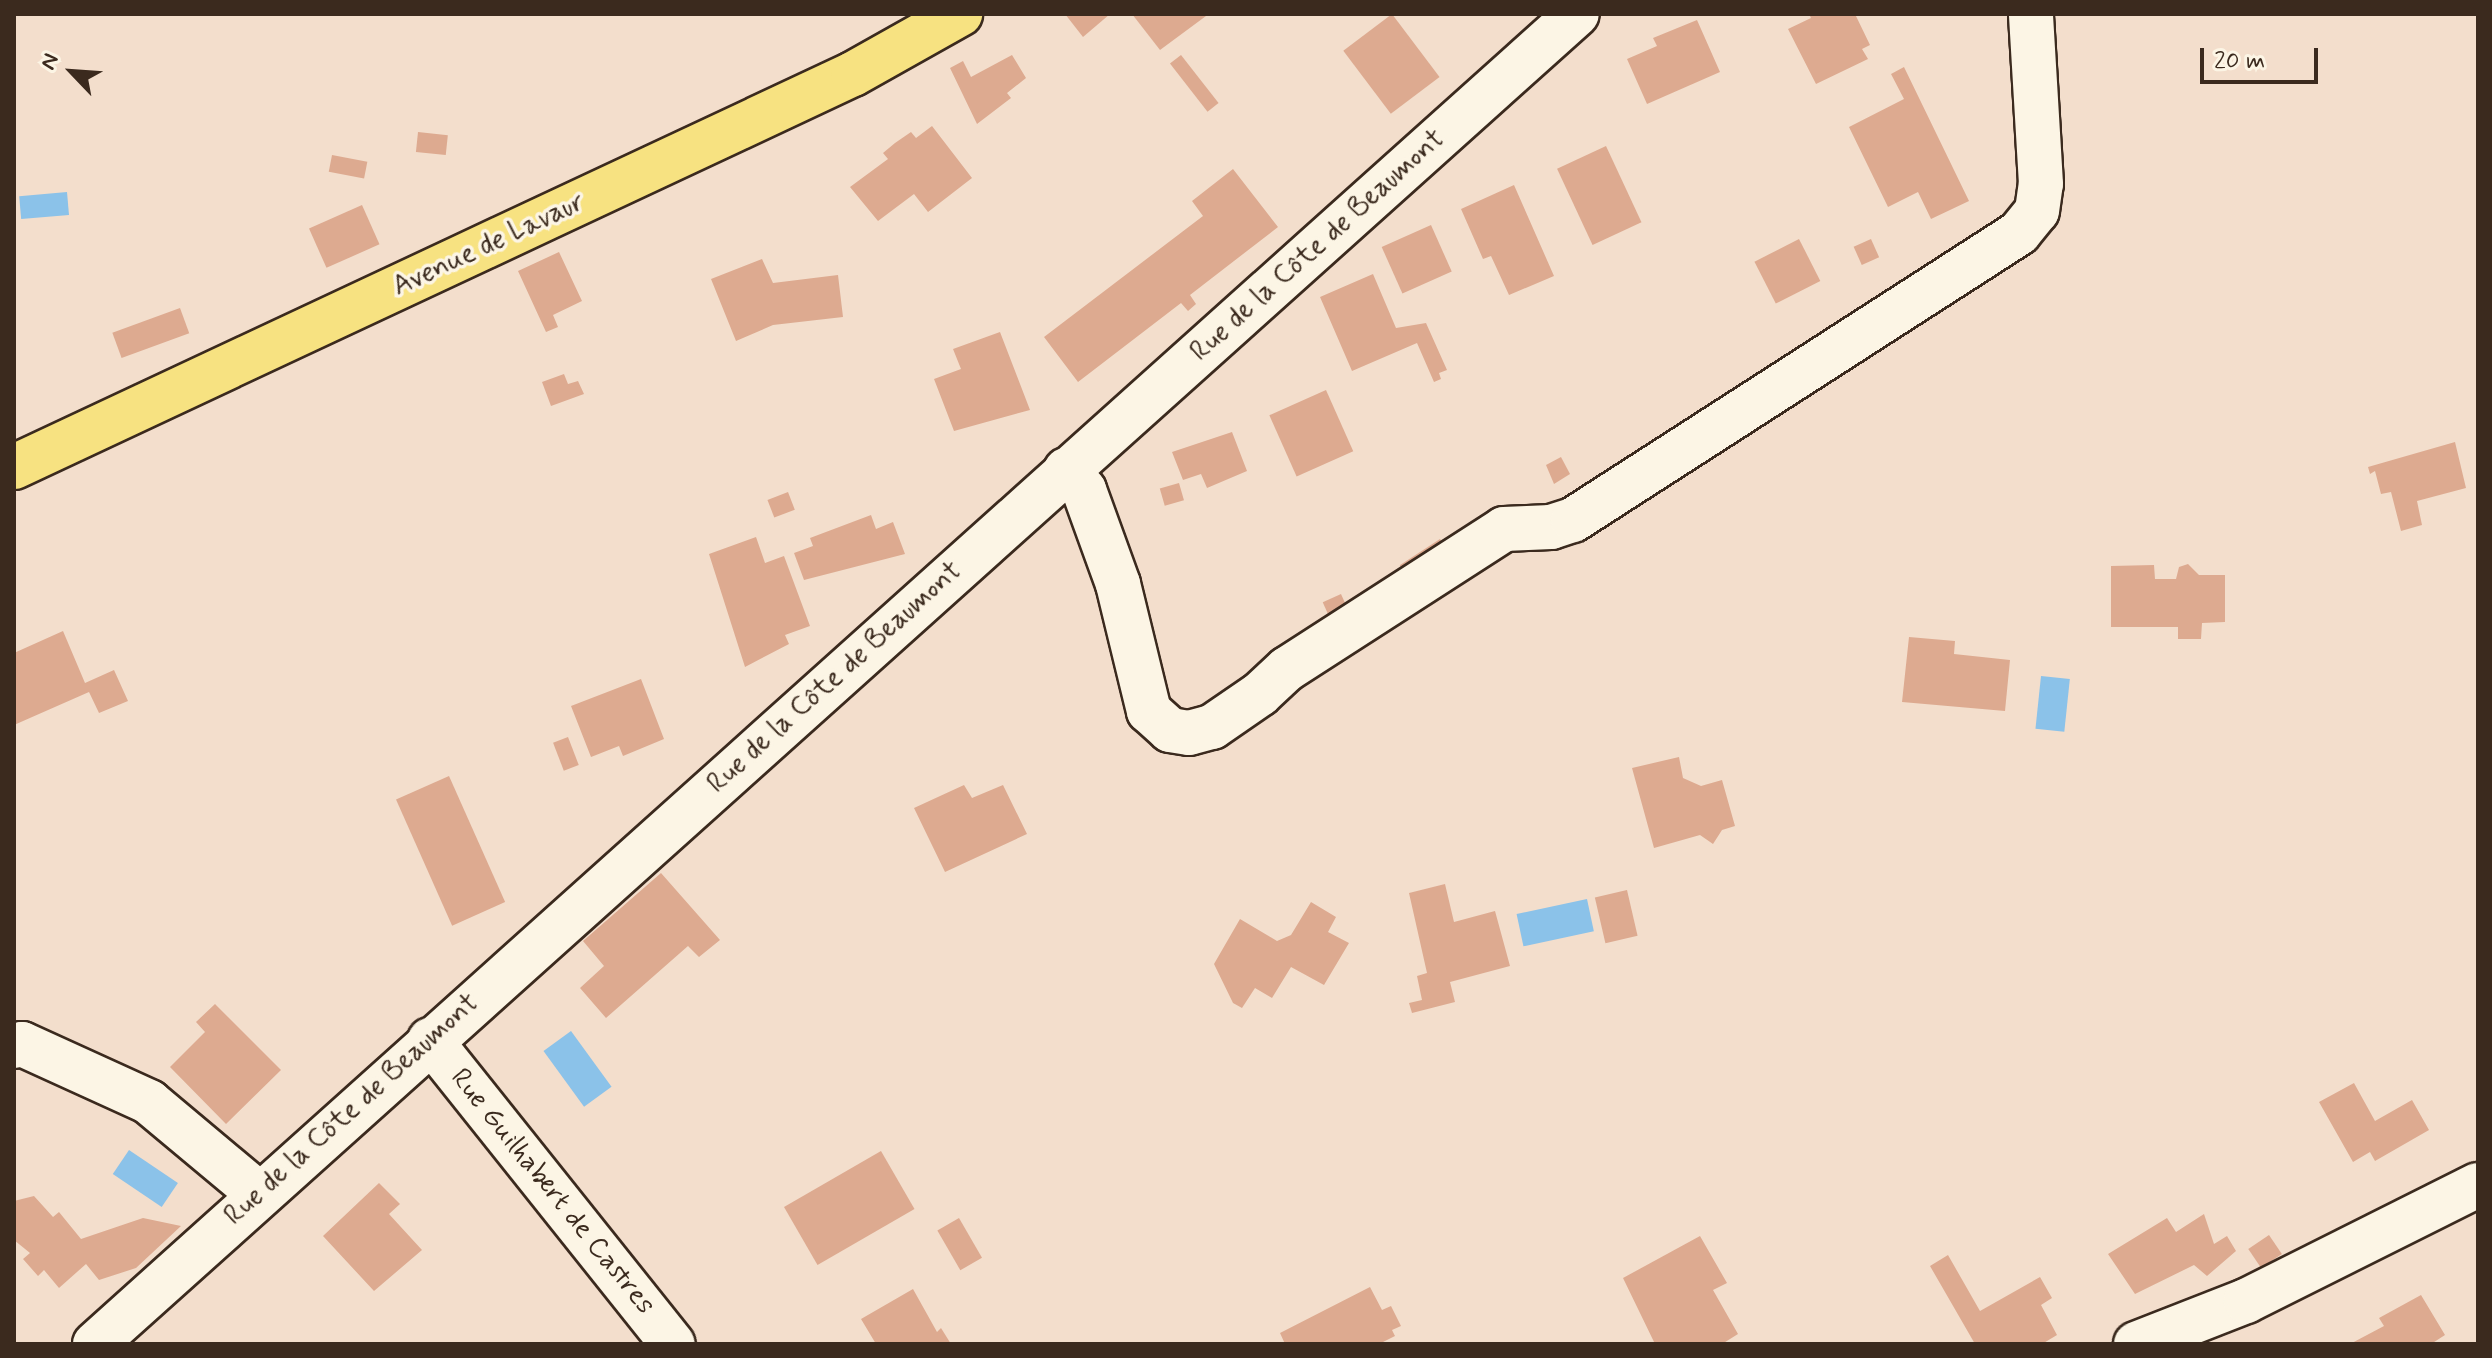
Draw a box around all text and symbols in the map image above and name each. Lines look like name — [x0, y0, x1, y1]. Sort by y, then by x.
north arrow — [32, 32, 112, 112]
scale bar — [2204, 32, 2322, 82]
text: 20 m — [2214, 46, 2265, 77]
text: N — [34, 49, 66, 74]
street label: Rue de la Côte de Beaumont — [1181, 120, 1455, 372]
street label: Avenue de Lavaur — [383, 184, 595, 306]
street label: Rue de la Côte de Beaumont — [698, 552, 972, 804]
street label: Rue de la Côte de Beaumont — [215, 984, 489, 1236]
street label: Rue Guilhabert de Castres — [443, 1063, 661, 1321]

